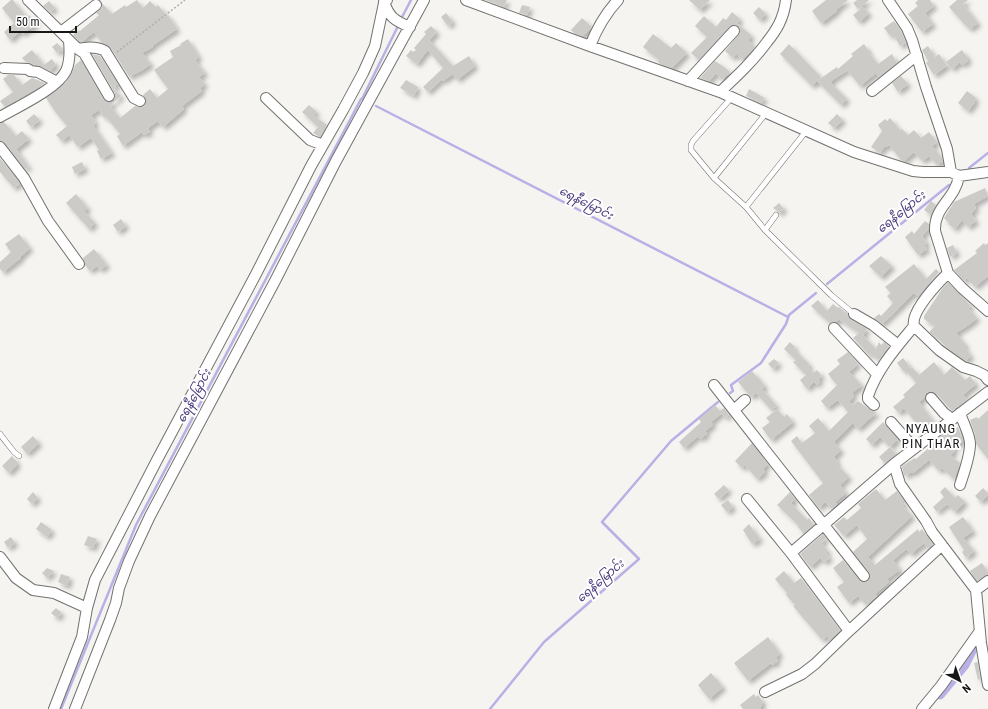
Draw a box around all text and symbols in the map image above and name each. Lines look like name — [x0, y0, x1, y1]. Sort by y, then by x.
scale bar — [10, 8, 76, 34]
text: 50 m — [16, 15, 40, 29]
water label: ရေနီမြောင်း — [556, 182, 617, 226]
water label: ရေနီမြောင်း — [873, 186, 931, 238]
water label: ရေနီမြောင်း — [172, 365, 217, 426]
district label: NYAUNG PIN THAR — [902, 421, 960, 451]
water label: ရေနီမြောင်း — [572, 555, 629, 608]
north arrow — [940, 661, 980, 701]
text: N — [959, 681, 973, 695]

